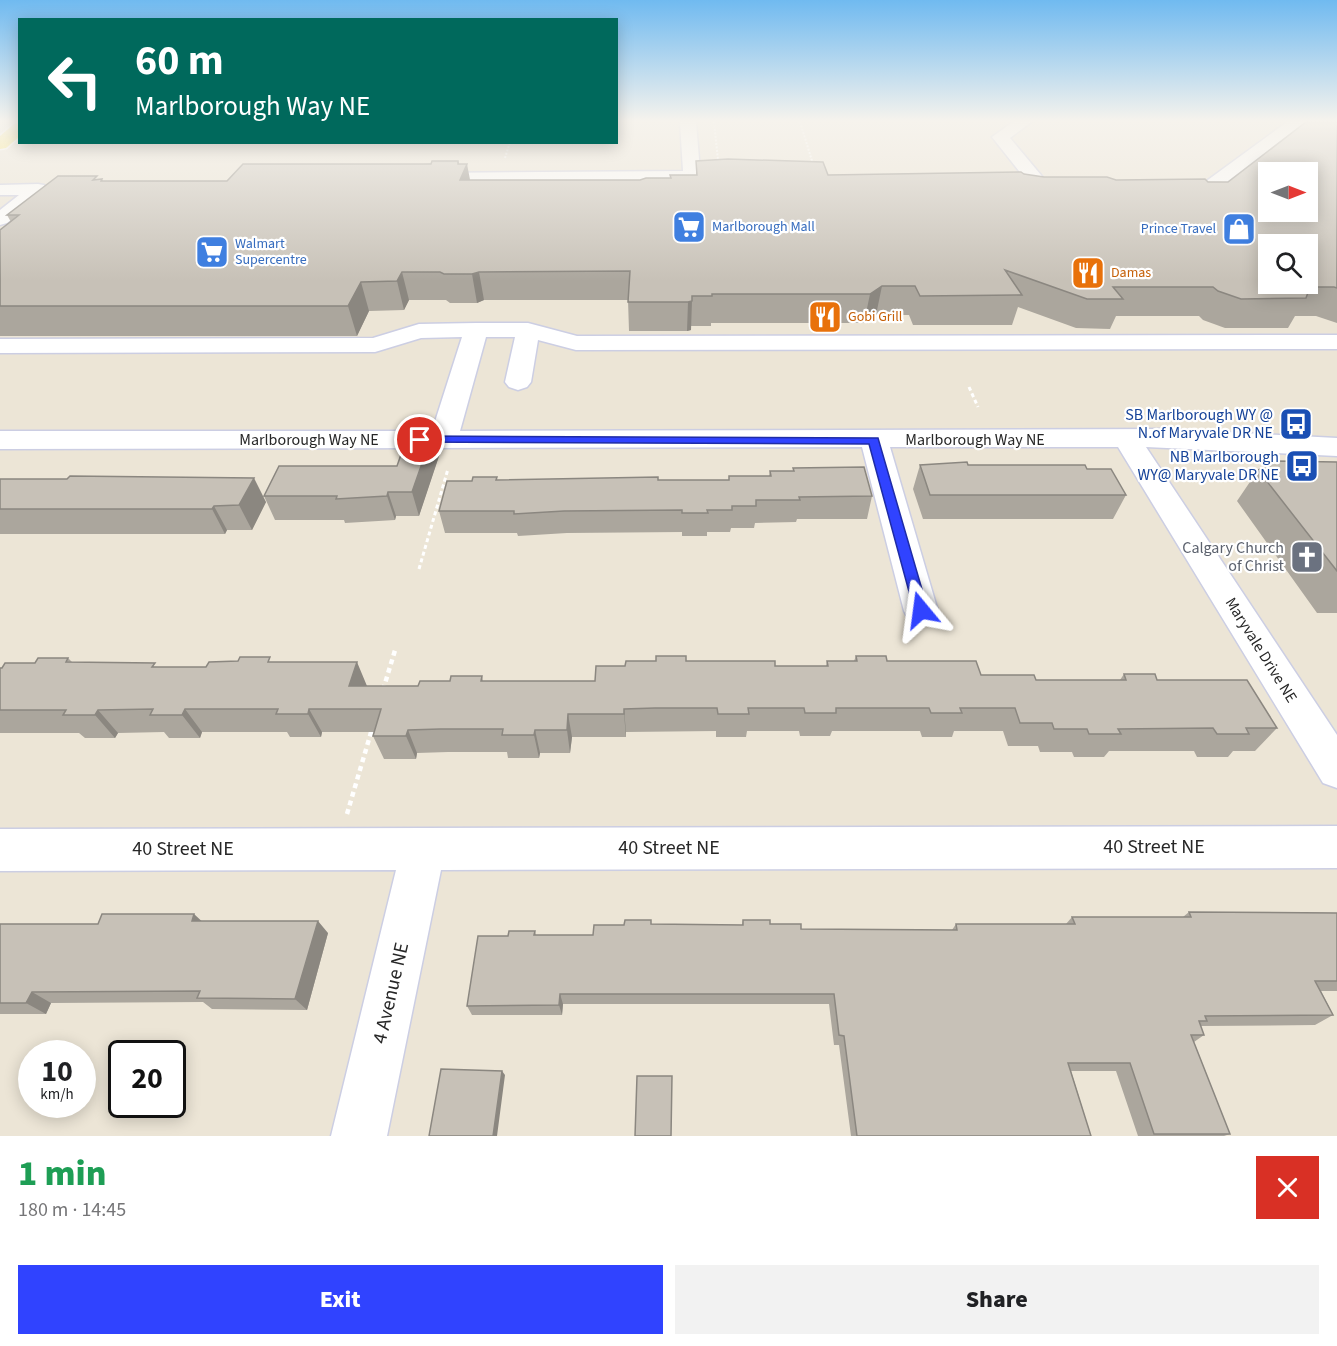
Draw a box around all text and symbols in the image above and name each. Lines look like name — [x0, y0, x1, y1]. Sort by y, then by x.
text: 60 m — [135, 31, 224, 91]
icon: left — [36, 42, 114, 120]
text: Marlborough Way NE — [135, 87, 370, 126]
north arrow — [1258, 162, 1318, 222]
map controls — [1258, 162, 1318, 294]
supermarket icon: Marlborough Mall — [671, 209, 707, 245]
shop icon: Prince Travel — [1221, 211, 1257, 247]
place label: Marlborough Mall — [712, 217, 815, 237]
place label: Prince Travel — [1141, 219, 1216, 239]
supermarket icon: Walmart Supercentre — [194, 234, 230, 270]
place label: Walmart Supercentre — [235, 234, 307, 270]
button: search — [1258, 234, 1318, 294]
restaurant icon: Damas — [1070, 255, 1106, 291]
place label: Damas — [1111, 263, 1151, 283]
restaurant icon: Gobi Grill — [807, 299, 843, 335]
place label: Gobi Grill — [848, 307, 903, 327]
place label: SB Marlborough WY @ N.of Maryvale DR NE — [1125, 404, 1273, 444]
bus stop icon: SB Marlborough WY @ N.of Maryvale DR NE — [1278, 406, 1314, 442]
pin — [394, 414, 445, 465]
icon: arrive — [403, 423, 436, 456]
street label: Marlborough Way NE — [239, 429, 379, 451]
street label: Marlborough Way NE — [905, 429, 1045, 451]
place label: NB Marlborough WY@ Maryvale DR NE — [1138, 446, 1279, 486]
bus stop icon: NB Marlborough WY@ Maryvale DR NE — [1284, 448, 1320, 484]
place label: Calgary Church of Christ — [1182, 537, 1285, 577]
church icon: Calgary Church of Christ — [1289, 539, 1325, 575]
position arrow — [889, 578, 953, 642]
street label: Maryvale Drive NE — [1220, 593, 1302, 707]
street label: 40 Street NE — [1103, 833, 1205, 861]
street label: 40 Street NE — [618, 834, 720, 862]
street label: 40 Street NE — [132, 835, 234, 863]
street label: 4 Avenue NE — [366, 940, 416, 1046]
speed limit sign: 20 — [108, 1040, 186, 1118]
text: 10 — [41, 1050, 73, 1093]
text: km/h — [40, 1084, 74, 1105]
text: 1 min — [18, 1148, 106, 1199]
button: close — [1256, 1156, 1319, 1219]
text: 180 m · 14:45 — [18, 1196, 126, 1224]
button: Exit — [18, 1265, 663, 1334]
button: Share — [675, 1265, 1319, 1334]

